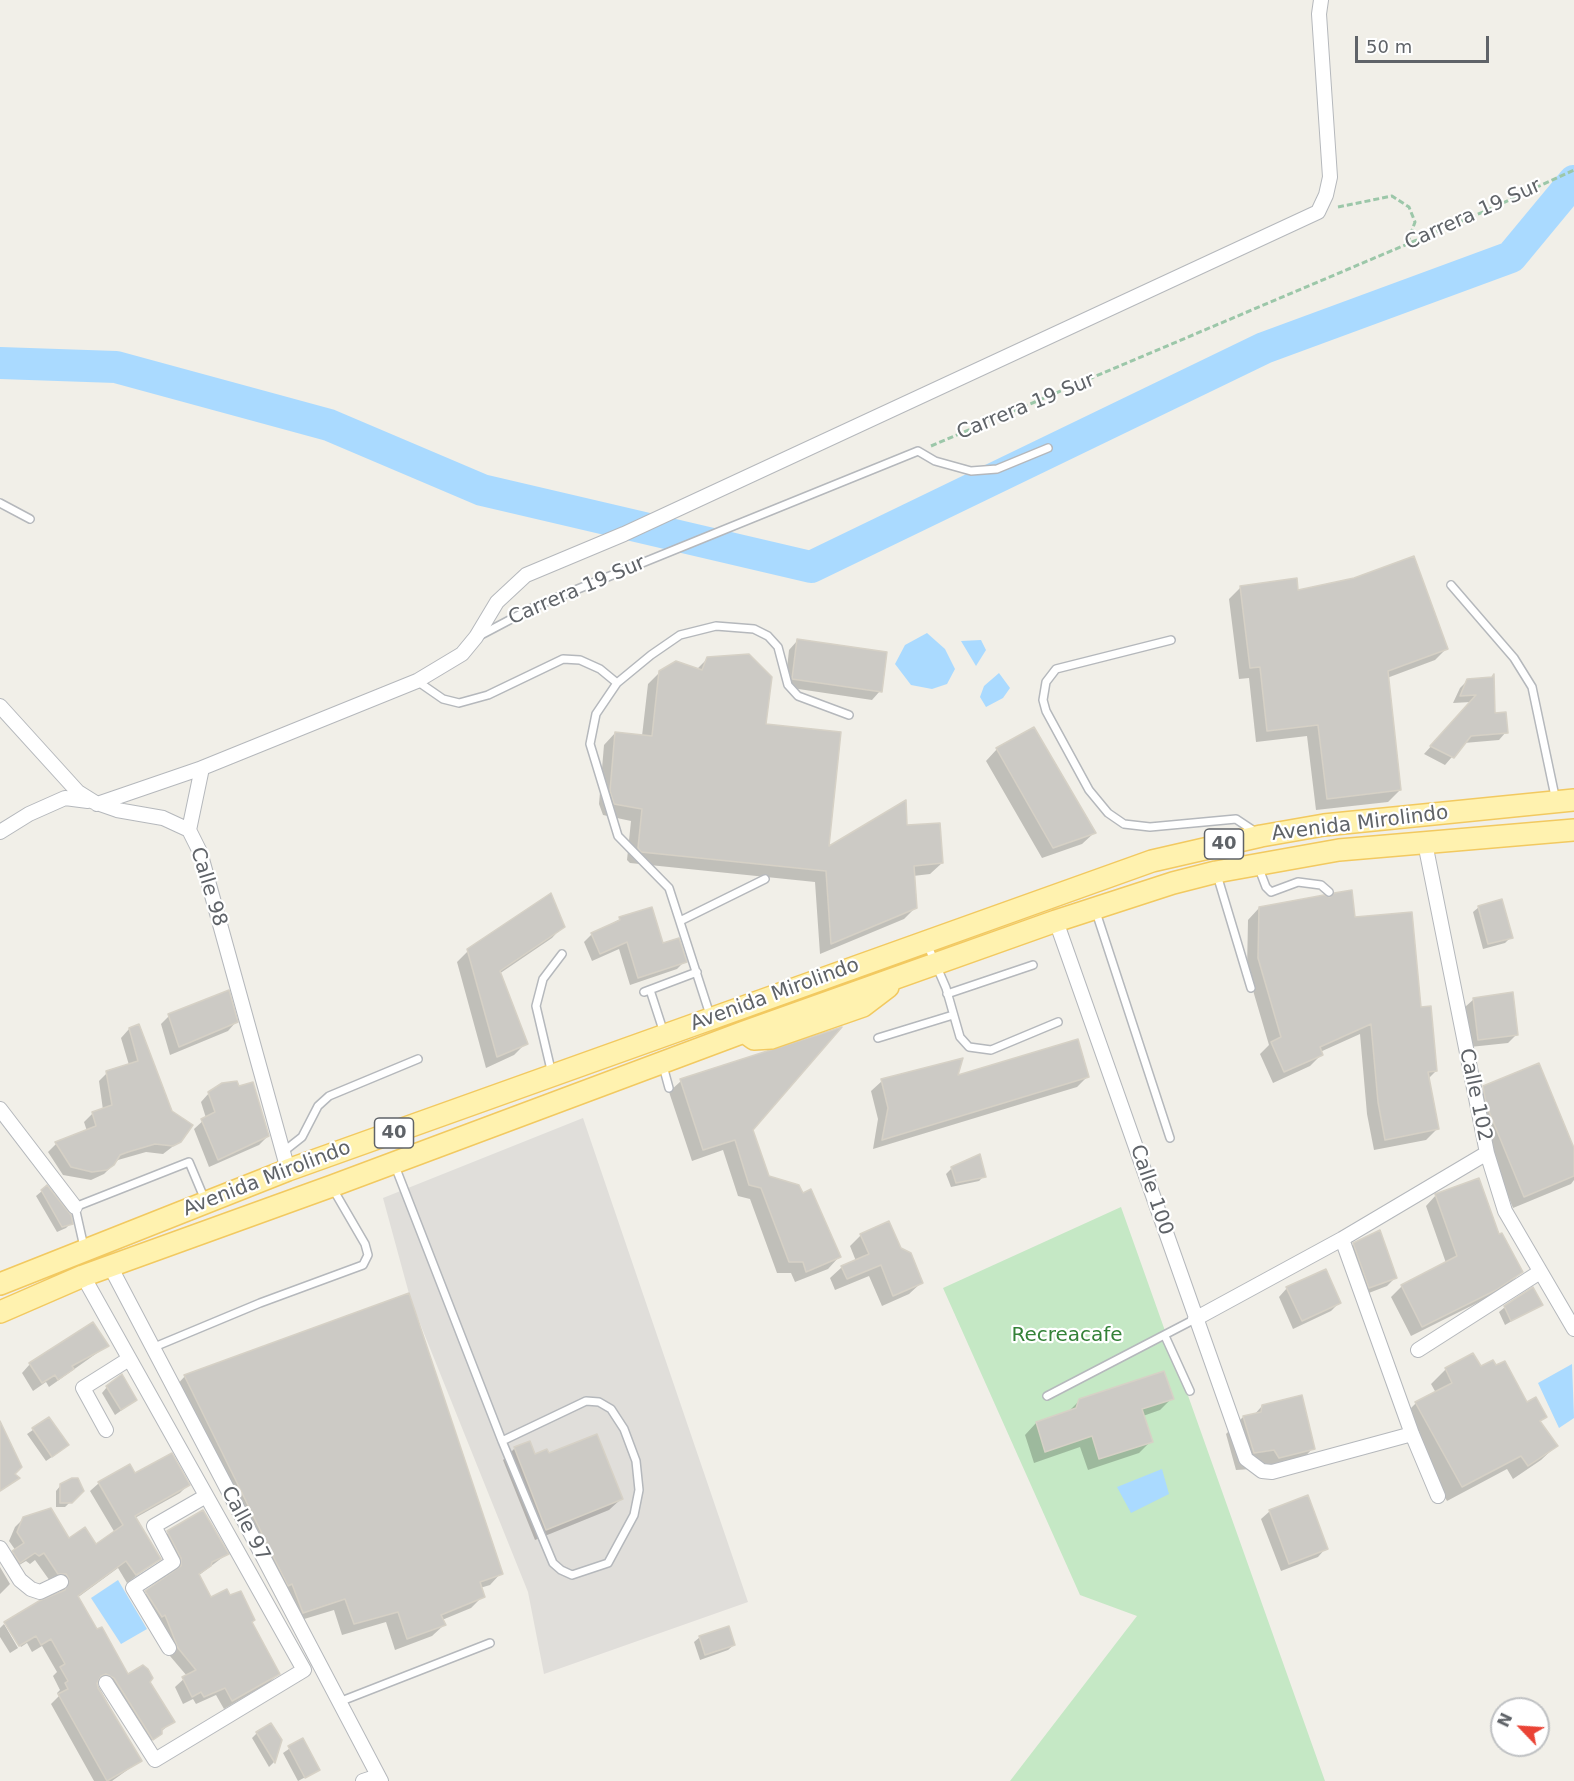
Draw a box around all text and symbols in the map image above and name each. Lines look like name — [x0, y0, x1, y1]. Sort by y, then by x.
scale bar — [1358, 24, 1492, 62]
text: 50 m — [1366, 36, 1412, 57]
street label: Carrera 19 Sur — [1401, 174, 1545, 256]
street label: Carrera 19 Sur — [954, 368, 1098, 446]
street label: Carrera 19 Sur — [505, 551, 649, 631]
street label: Avenida Mirolindo — [1270, 801, 1450, 847]
road number: 40 — [1204, 829, 1244, 859]
street label: Calle 98 — [185, 845, 231, 929]
street label: Avenida Mirolindo — [687, 953, 863, 1037]
street label: Calle 102 — [1453, 1046, 1497, 1144]
road number: 40 — [374, 1118, 414, 1148]
street label: Avenida Mirolindo — [180, 1136, 354, 1222]
street label: Calle 100 — [1124, 1142, 1178, 1238]
park label: Recreacafe — [1011, 1324, 1123, 1348]
street label: Calle 97 — [215, 1482, 275, 1566]
north arrow — [1490, 1697, 1550, 1757]
text: N — [1494, 1710, 1516, 1730]

